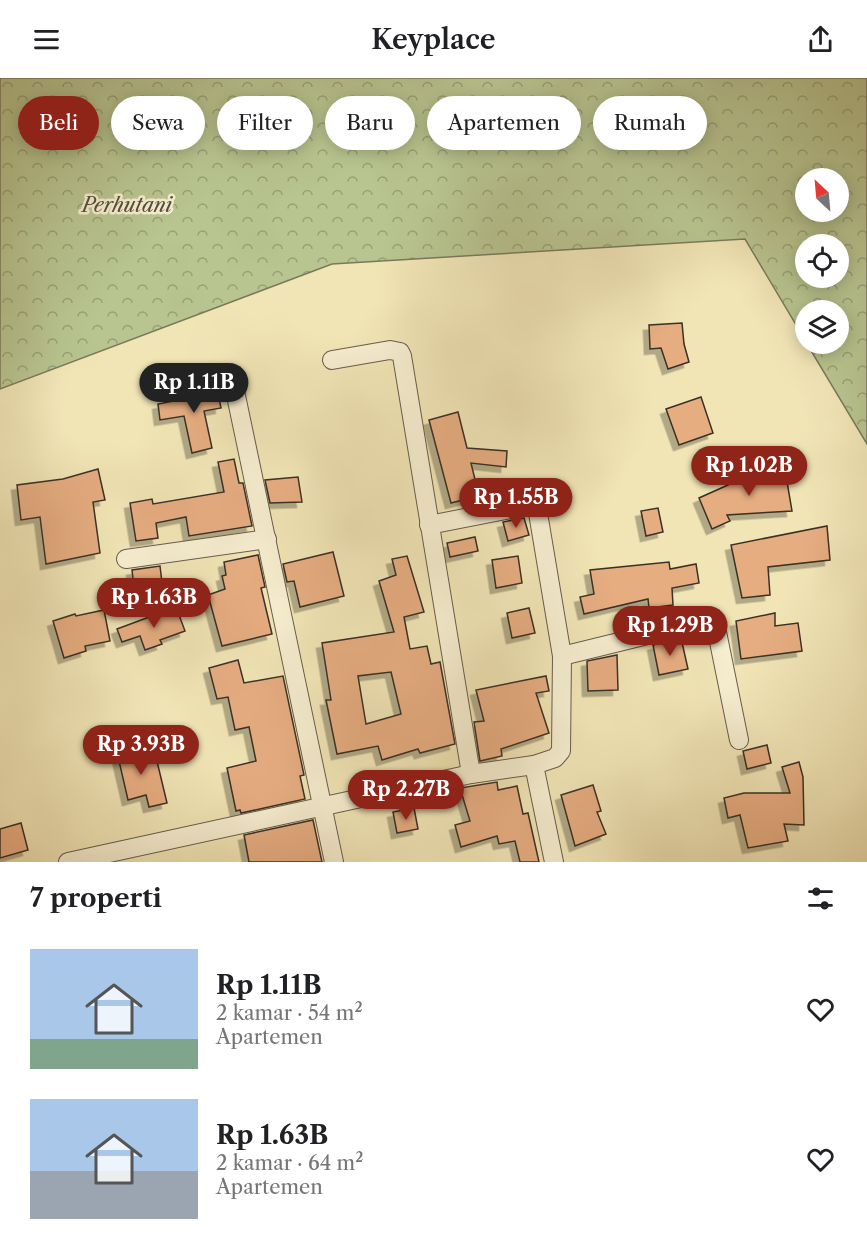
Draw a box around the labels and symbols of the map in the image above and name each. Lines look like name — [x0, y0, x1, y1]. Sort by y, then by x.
north arrow — [795, 168, 849, 222]
park label: Perhutani — [80, 193, 174, 217]
pin: Rp 1.11B — [132, 363, 256, 414]
pin: Rp 1.02B — [687, 446, 811, 497]
pin: Rp 1.55B — [454, 478, 578, 529]
pin: Rp 1.63B — [92, 578, 216, 629]
pin: Rp 1.29B — [608, 606, 732, 657]
pin: Rp 3.93B — [79, 725, 203, 776]
pin: Rp 2.27B — [344, 770, 468, 821]

